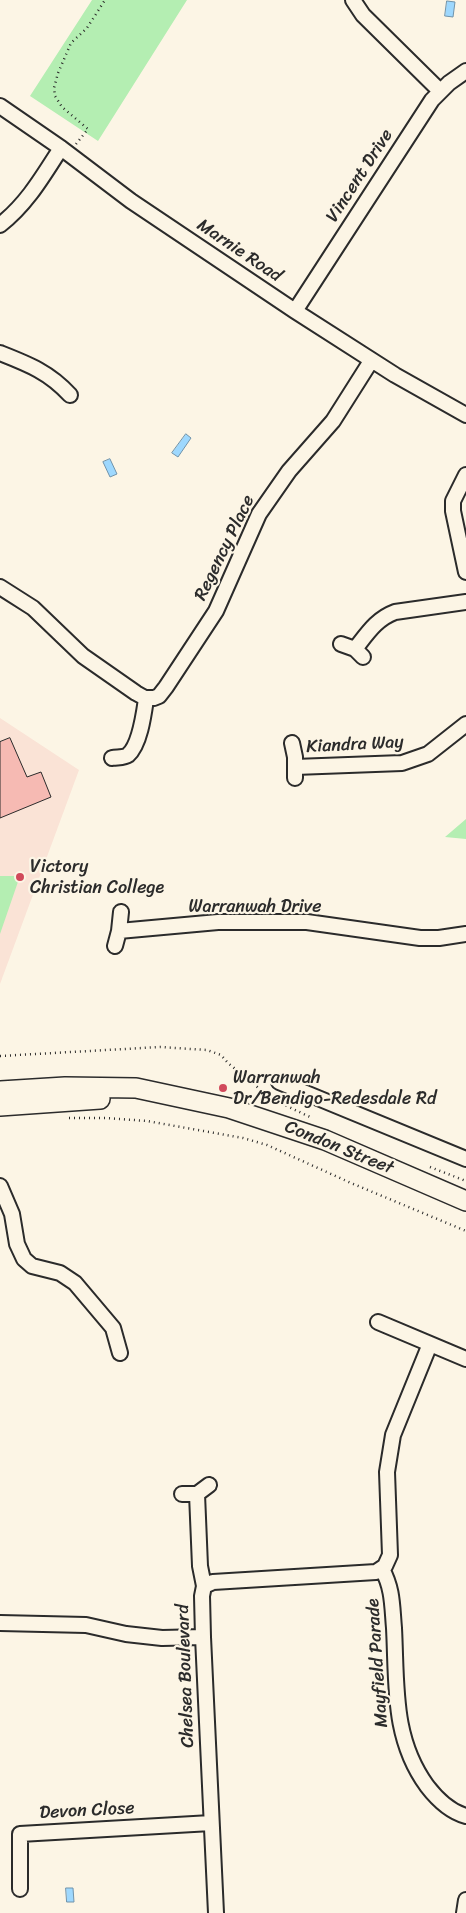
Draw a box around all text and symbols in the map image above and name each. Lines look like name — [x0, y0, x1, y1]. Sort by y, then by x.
street label: Vincent Drive — [322, 125, 398, 227]
street label: Marnie Road — [192, 215, 286, 287]
street label: Regency Place — [190, 492, 260, 604]
street label: Kiandra Way — [306, 732, 404, 758]
place label: Victory Christian College — [30, 856, 164, 899]
marker: Victory Christian College — [14, 871, 26, 883]
street label: Warranwah Drive — [189, 896, 321, 918]
place label: Warranwah Dr/Bendigo-Redesdale Rd — [233, 1067, 436, 1110]
marker: Warranwah Dr/Bendigo-Redesdale Rd — [217, 1082, 229, 1094]
street label: Condon Street — [281, 1116, 397, 1180]
street label: Mayfield Parade — [363, 1598, 393, 1728]
street label: Chelsea Boulevard — [173, 1604, 199, 1748]
street label: Devon Close — [39, 1798, 135, 1824]

